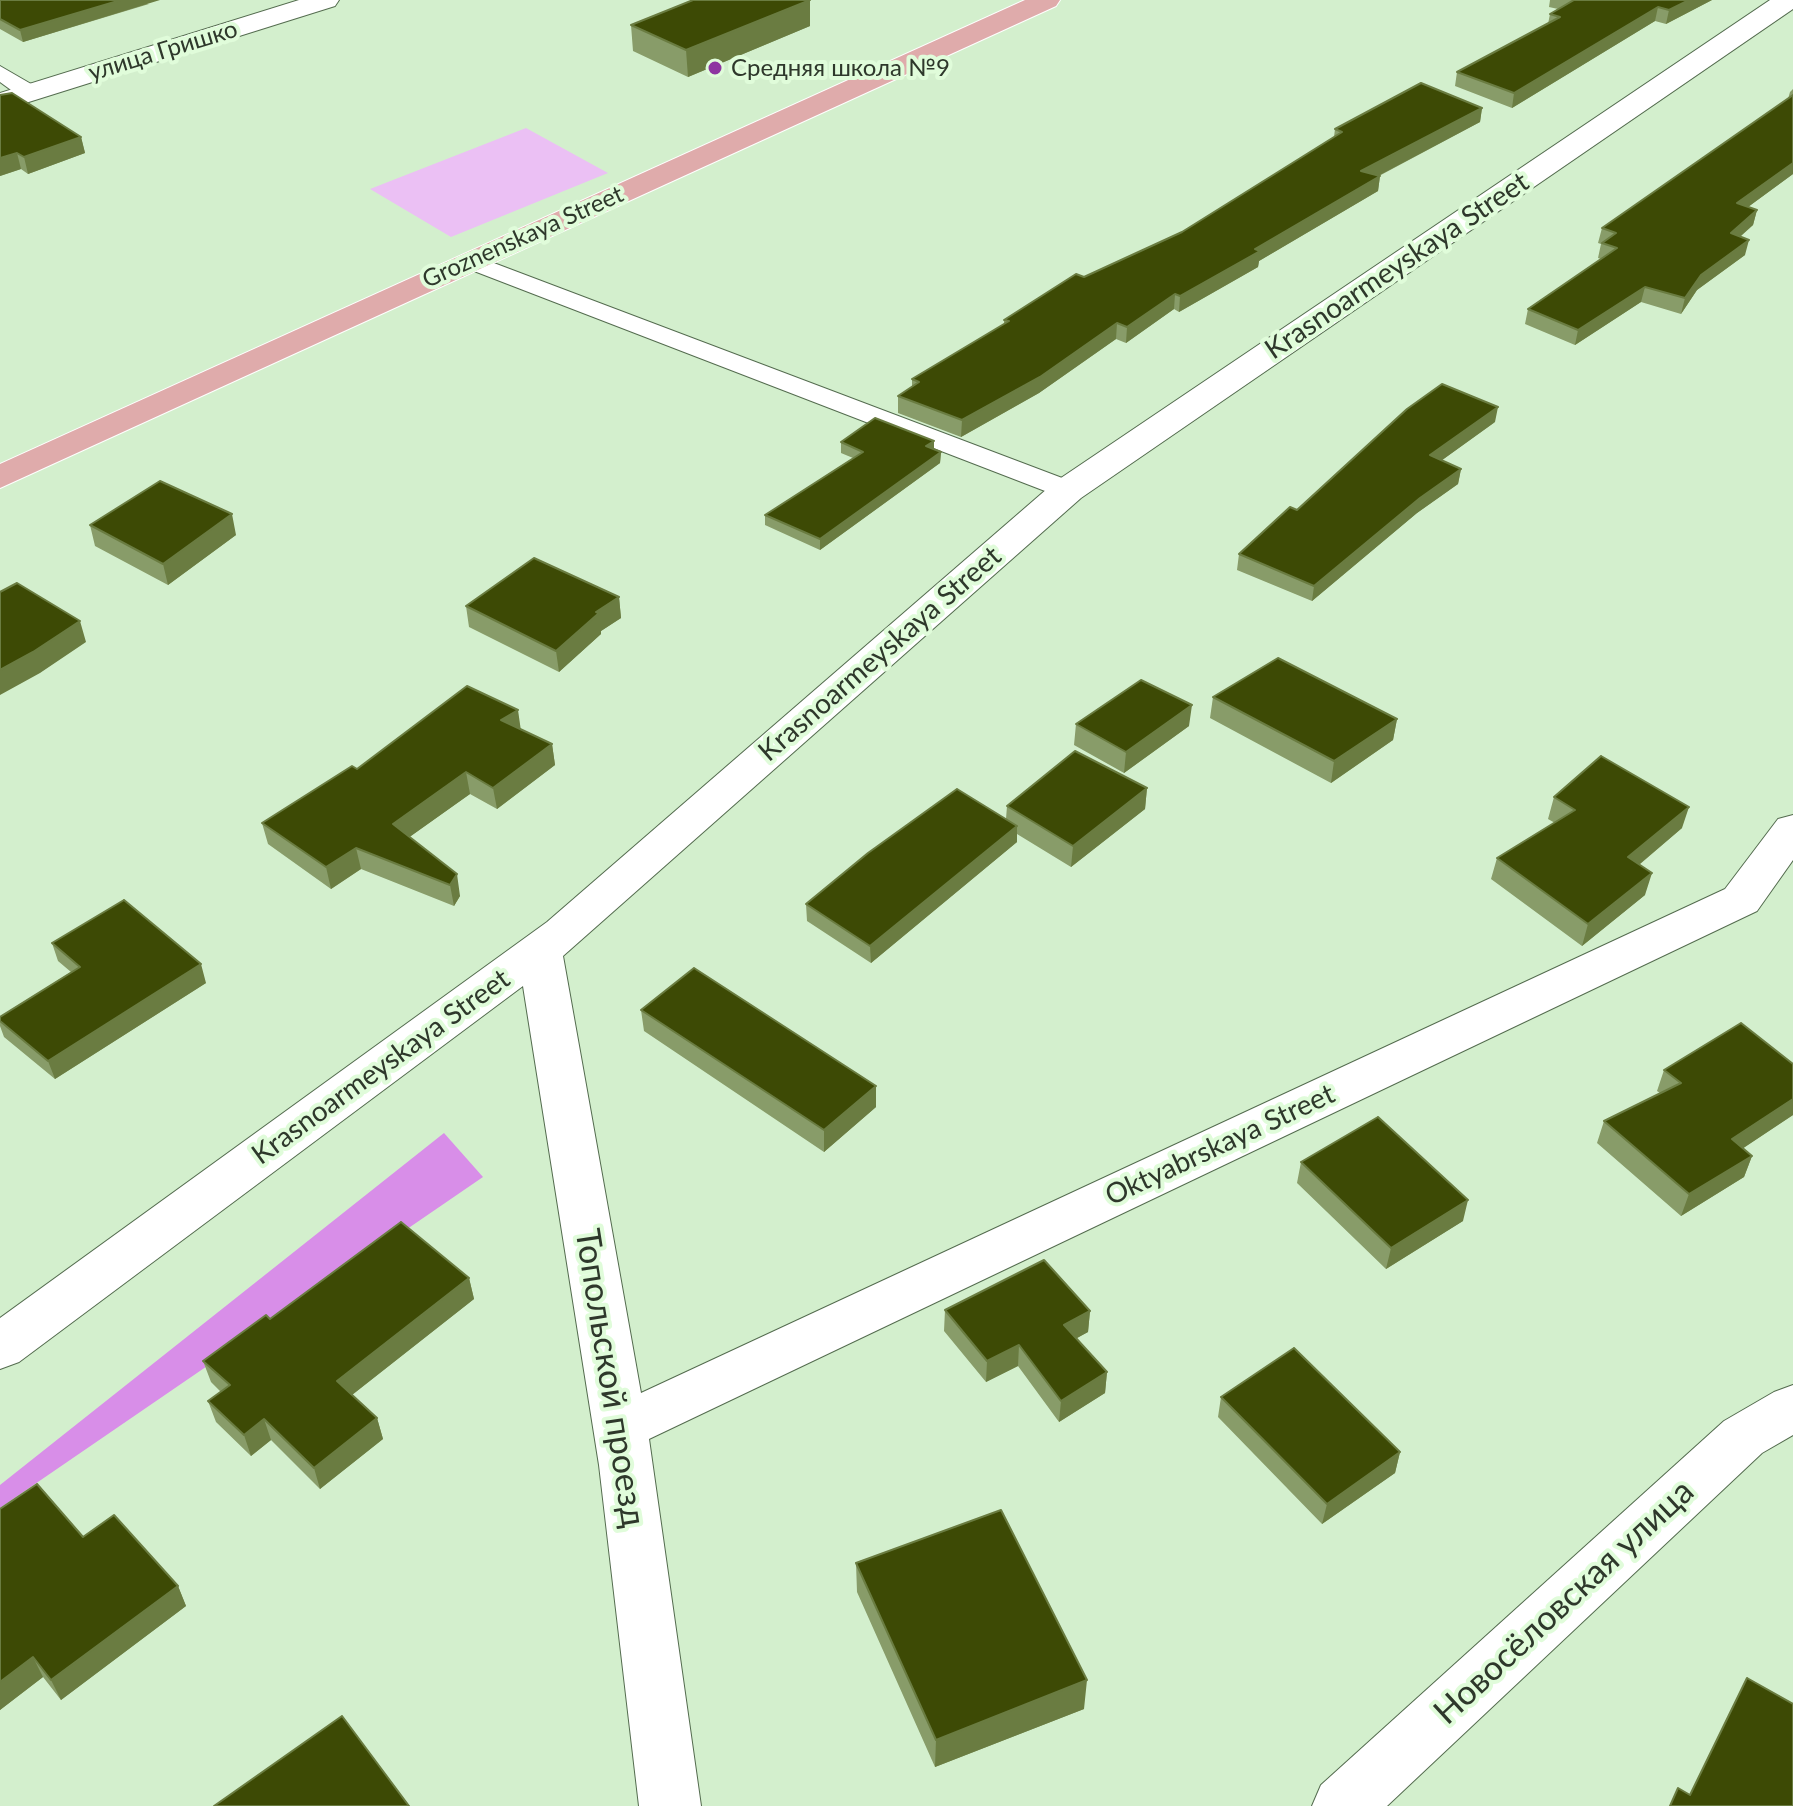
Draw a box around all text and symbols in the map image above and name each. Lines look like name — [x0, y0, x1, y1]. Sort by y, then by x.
street label: улица Гришко — [85, 15, 241, 87]
place label: Средняя школа №9 — [731, 54, 950, 82]
marker: Средняя школа №9 — [706, 59, 724, 77]
street label: Krasnoarmeyskaya Street — [1259, 165, 1535, 367]
street label: Groznenskaya Street — [418, 180, 628, 294]
street label: Krasnoarmeyskaya Street — [752, 539, 1008, 769]
street label: Krasnoarmeyskaya Street — [245, 962, 517, 1172]
street label: Oktyabrskaya Street — [1100, 1077, 1340, 1213]
street label: Топольской проезд — [566, 1226, 654, 1530]
street label: Новосёловская улица — [1426, 1471, 1702, 1733]

